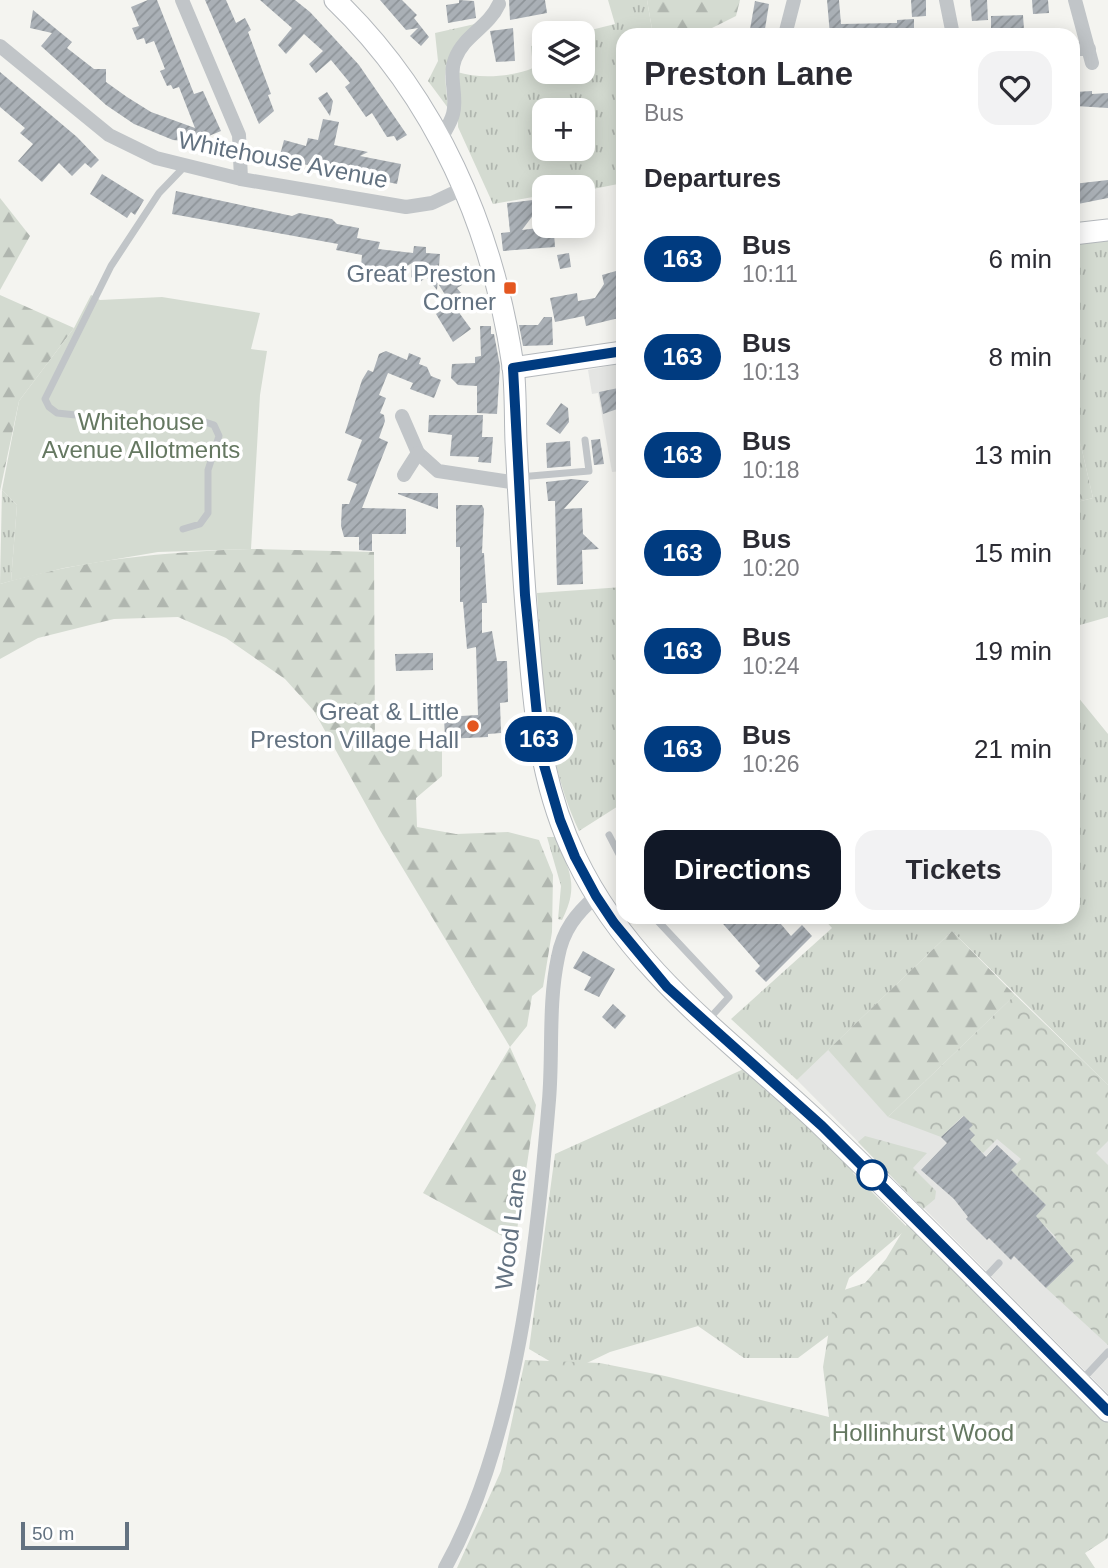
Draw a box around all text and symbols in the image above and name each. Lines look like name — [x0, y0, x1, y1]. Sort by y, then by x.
map controls — [532, 21, 595, 238]
button: layers — [532, 21, 595, 84]
button: heart — [978, 51, 1052, 125]
text: Preston Lane — [644, 55, 853, 92]
button: + — [532, 98, 595, 161]
text: Bus — [644, 100, 684, 126]
street label: Whitehouse Avenue — [176, 126, 390, 193]
text: Departures — [644, 163, 781, 193]
button: − — [532, 175, 595, 238]
text: Bus — [742, 230, 791, 260]
text: 6 min — [988, 244, 1052, 274]
text: 163 — [662, 245, 703, 272]
place label: Great Preston Corner — [347, 260, 496, 315]
text: 10:11 — [742, 261, 798, 287]
marker: Great Preston Corner — [502, 280, 518, 296]
text: Bus — [742, 328, 791, 358]
text: 8 min — [988, 342, 1052, 372]
text: 163 — [662, 343, 703, 370]
text: 10:13 — [742, 359, 800, 385]
park label: Whitehouse Avenue Allotments — [42, 408, 240, 463]
text: Bus — [742, 426, 791, 456]
text: 13 min — [974, 440, 1052, 470]
text: 163 — [662, 441, 703, 468]
text: 10:18 — [742, 457, 800, 483]
text: Bus — [742, 524, 791, 554]
text: 15 min — [974, 538, 1052, 568]
text: 163 — [662, 539, 703, 566]
text: 10:20 — [742, 555, 800, 581]
text: Bus — [742, 622, 791, 652]
text: 19 min — [974, 636, 1052, 666]
text: 163 — [662, 637, 703, 664]
text: 10:24 — [742, 653, 800, 679]
place label: Great & Little Preston Village Hall — [250, 698, 459, 753]
line badge: 163 — [499, 716, 579, 762]
marker: Great & Little Preston Village Hall — [465, 718, 481, 734]
text: Bus — [742, 720, 791, 750]
text: 163 — [519, 725, 559, 752]
text: 21 min — [974, 734, 1052, 764]
text: 163 — [662, 735, 703, 762]
text: 10:26 — [742, 751, 800, 777]
button: Directions — [644, 830, 841, 910]
button: Tickets — [855, 830, 1052, 910]
unlabelled marker — [857, 1160, 887, 1190]
street label: Wood Lane — [490, 1167, 531, 1291]
park label: Hollinhurst Wood — [832, 1419, 1014, 1446]
scale bar — [21, 1519, 130, 1551]
text: 50 m — [32, 1523, 74, 1544]

